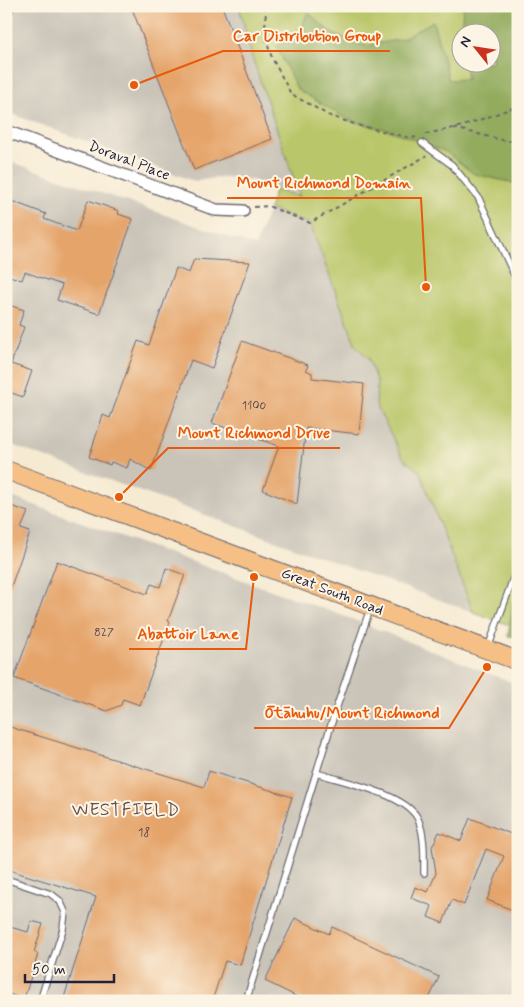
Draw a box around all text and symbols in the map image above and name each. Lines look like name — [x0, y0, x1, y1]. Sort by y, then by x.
callout: Car Distribution Group — [223, 20, 390, 51]
north arrow — [452, 22, 502, 72]
text: Car Distribution Group — [233, 26, 381, 47]
text: N — [455, 33, 476, 51]
street label: Doraval Place — [85, 136, 173, 186]
callout: Mount Richmond Domain — [227, 167, 421, 198]
text: Mount Richmond Domain — [237, 173, 412, 194]
house number: 1100 — [242, 398, 267, 414]
callout: Mount Richmond Drive — [168, 417, 340, 448]
text: Mount Richmond Drive — [178, 423, 330, 444]
street label: Great South Road — [278, 563, 386, 621]
callout: Abattoir Lane — [129, 618, 246, 649]
text: Abattoir Lane — [137, 624, 239, 645]
house number: 827 — [94, 625, 114, 641]
callout: Ōtāhuhu/Mount Richmond — [254, 697, 449, 728]
text: Ōtāhuhu/Mount Richmond — [264, 703, 440, 724]
district label: WESTFIELD — [72, 798, 180, 822]
house number: 18 — [138, 825, 150, 841]
scale bar — [25, 952, 114, 984]
text: 50 m — [32, 960, 66, 980]

